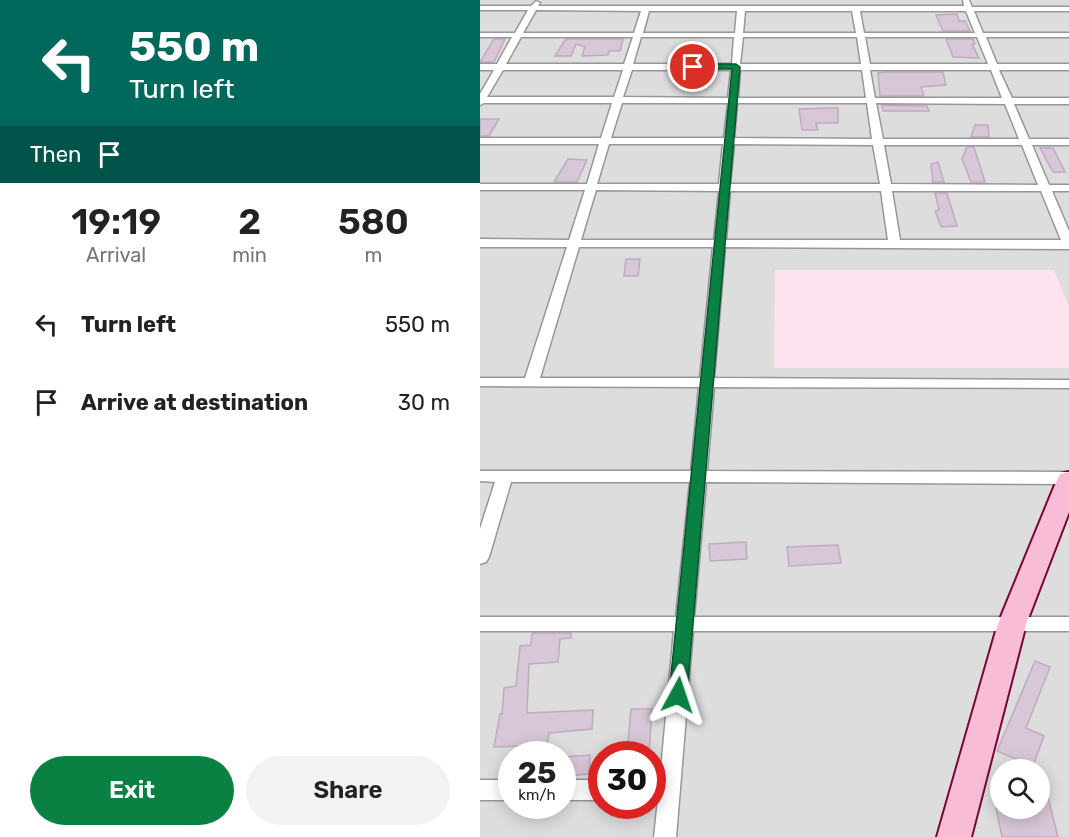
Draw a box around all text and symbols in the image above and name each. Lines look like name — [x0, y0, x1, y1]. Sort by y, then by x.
text: 550 m — [129, 22, 259, 72]
icon: left — [30, 24, 108, 102]
pin — [667, 41, 718, 92]
icon: arrive — [676, 50, 709, 83]
text: Turn left — [129, 73, 234, 105]
icon: arrive — [93, 138, 126, 171]
text: Then — [30, 141, 81, 168]
text: 19:19 — [71, 200, 161, 243]
text: 2 — [238, 200, 261, 243]
text: 580 — [338, 200, 409, 243]
text: Arrival — [86, 243, 146, 267]
text: min — [232, 243, 267, 267]
text: m — [365, 243, 382, 267]
icon: left — [30, 308, 63, 341]
text: Turn left — [81, 311, 176, 338]
text: 550 m — [385, 311, 450, 338]
icon: arrive — [30, 386, 63, 419]
text: Arrive at destination — [81, 389, 308, 416]
text: 30 m — [398, 389, 450, 416]
position arrow — [646, 663, 710, 727]
speed limit sign: 30 — [588, 741, 666, 819]
text: 25 — [518, 755, 556, 791]
button: Exit — [30, 756, 234, 825]
button: Share — [246, 756, 450, 825]
map controls — [990, 759, 1050, 819]
button: search — [990, 759, 1050, 819]
text: km/h — [518, 786, 556, 804]

